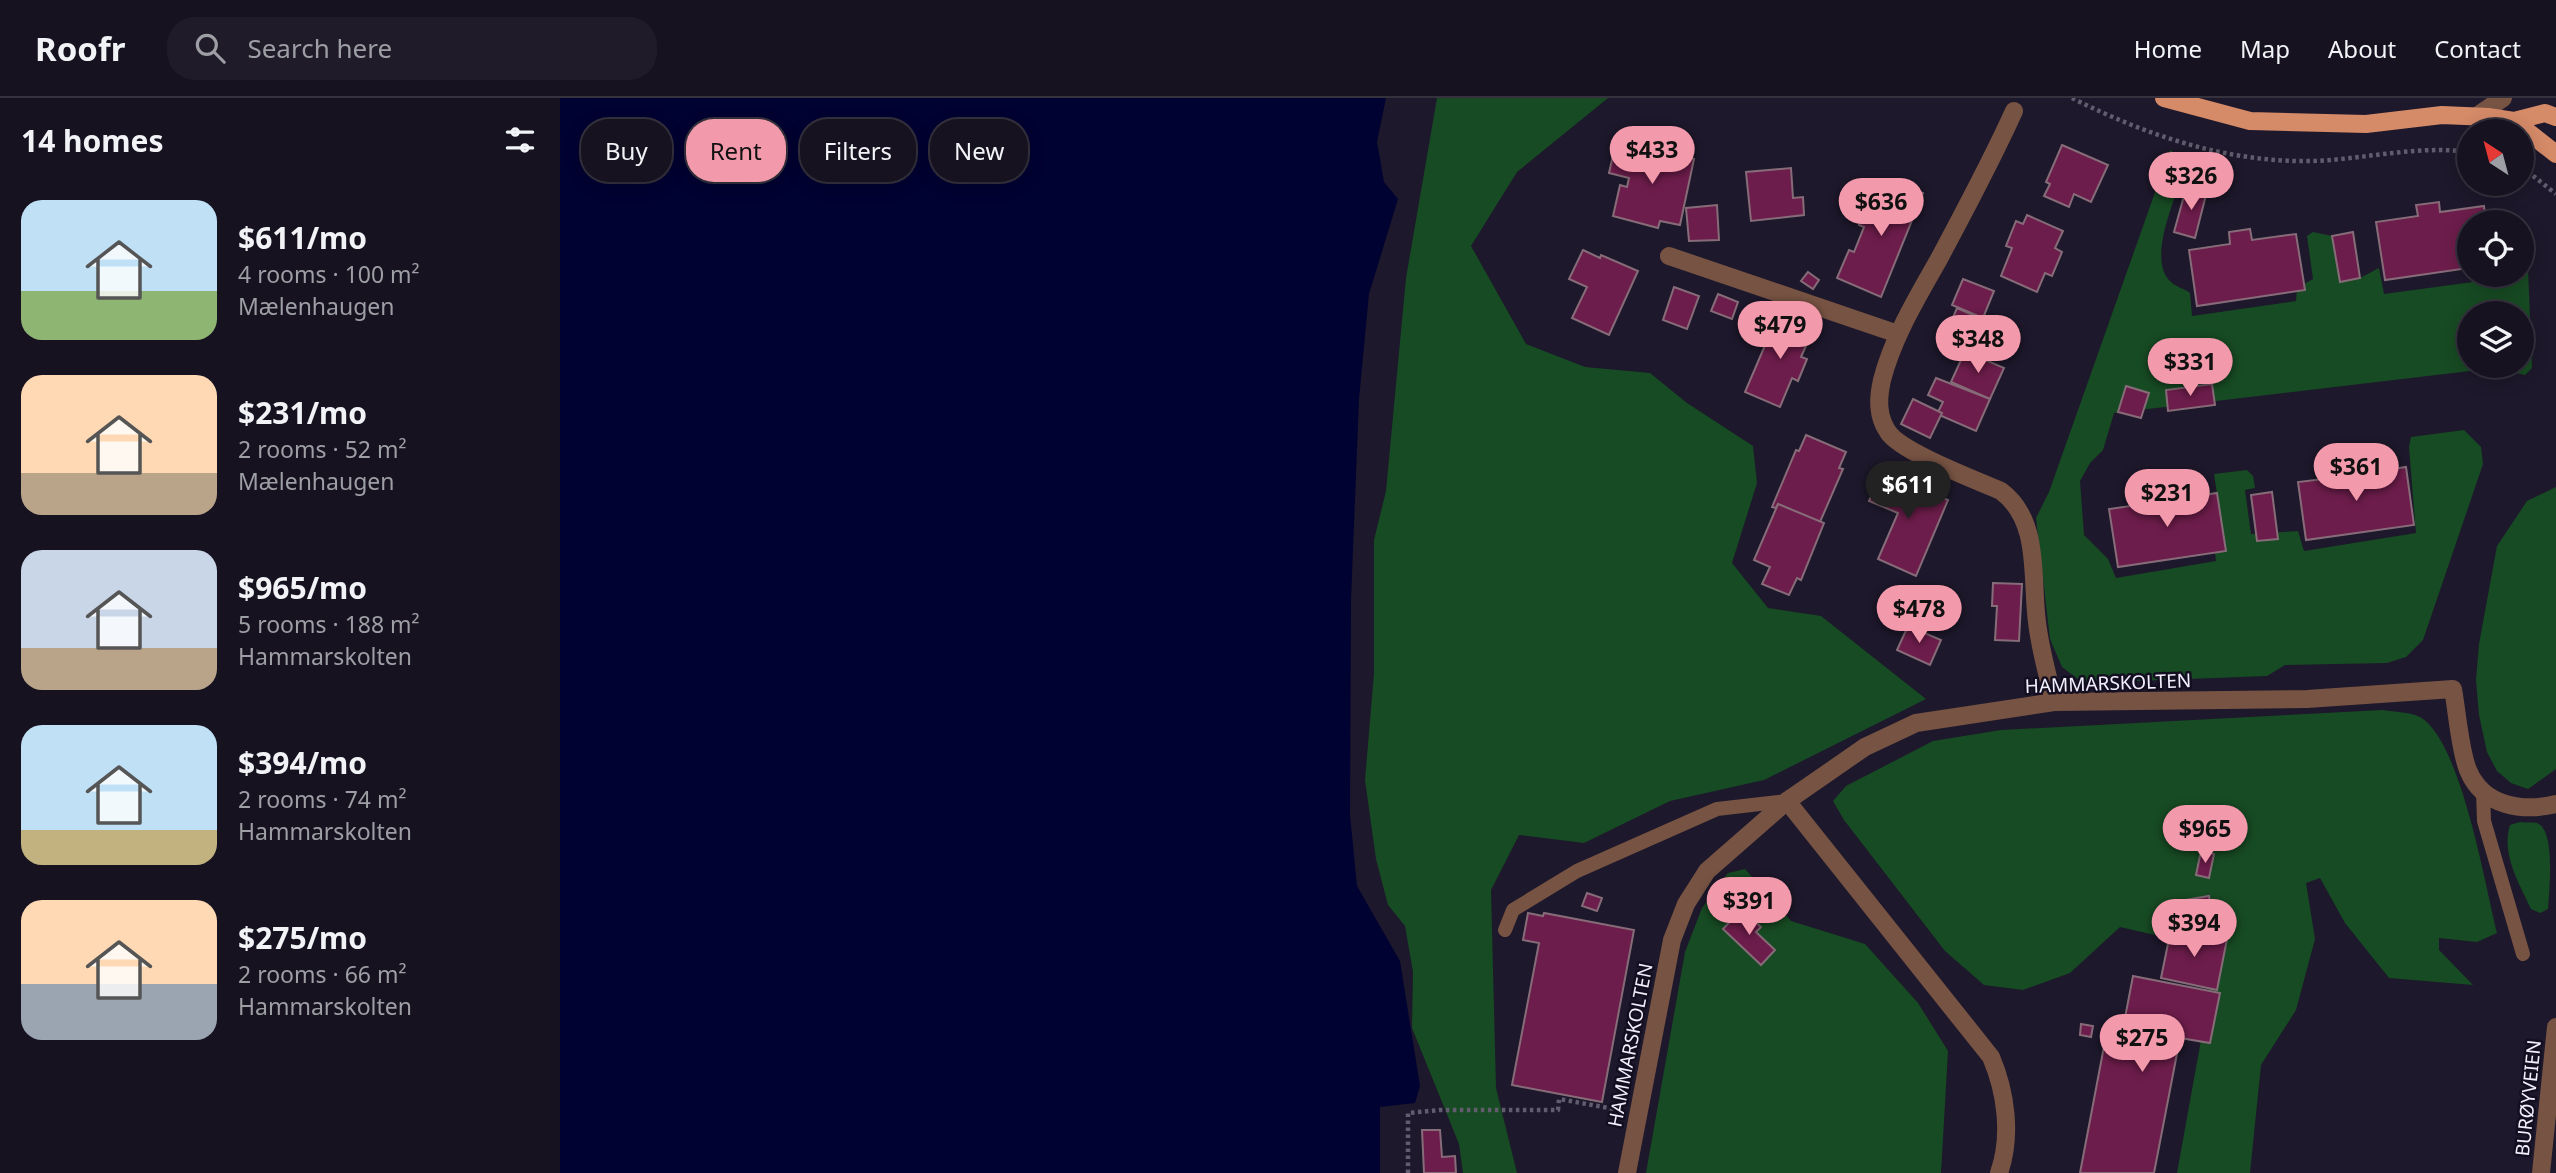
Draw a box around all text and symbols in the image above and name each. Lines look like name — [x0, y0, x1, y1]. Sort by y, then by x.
search box — [167, 17, 657, 80]
text: Roofr — [35, 26, 125, 71]
icon: search — [191, 29, 229, 67]
text: Search here — [247, 30, 392, 66]
text: Home — [2134, 32, 2202, 65]
text: Map — [2240, 32, 2290, 65]
text: About — [2328, 32, 2396, 65]
text: Contact — [2434, 32, 2521, 65]
chip: Buy — [581, 119, 672, 182]
chip: Rent — [686, 119, 786, 182]
chip: Filters — [800, 119, 916, 182]
chip: New — [930, 119, 1028, 182]
north arrow — [2457, 119, 2534, 196]
map controls — [2457, 119, 2534, 378]
text: 14 homes — [21, 120, 164, 161]
icon: filters — [501, 121, 539, 159]
pin: $433 — [1611, 126, 1693, 186]
text: $433 — [1626, 133, 1678, 165]
pin: $326 — [2150, 152, 2232, 212]
text: $326 — [2165, 159, 2217, 191]
pin: $636 — [1840, 178, 1922, 238]
text: $636 — [1855, 185, 1907, 217]
button: locate — [2457, 210, 2534, 287]
text: $611/mo — [238, 217, 367, 258]
icon: home — [77, 228, 161, 312]
text: 4 rooms · 100 m² — [238, 258, 420, 290]
text: Mælenhaugen — [238, 290, 395, 322]
button: layers — [2457, 301, 2534, 378]
pin: $479 — [1739, 302, 1821, 361]
text: $479 — [1754, 308, 1806, 340]
pin: $348 — [1937, 316, 2019, 375]
text: $348 — [1952, 322, 2004, 354]
pin: $331 — [2149, 338, 2231, 398]
text: $331 — [2164, 345, 2216, 377]
text: $231/mo — [238, 392, 367, 433]
icon: home — [77, 403, 161, 487]
text: 2 rooms · 52 m² — [238, 433, 407, 465]
pin: $361 — [2315, 444, 2397, 503]
text: $361 — [2330, 450, 2382, 482]
pin: $611 — [1867, 462, 1949, 521]
text: Mælenhaugen — [238, 465, 395, 497]
text: $611 — [1882, 468, 1934, 500]
pin: $231 — [2126, 470, 2208, 529]
text: $231 — [2141, 476, 2193, 508]
text: $965/mo — [238, 567, 367, 608]
icon: home — [77, 578, 161, 662]
pin: $478 — [1878, 586, 1960, 645]
text: $478 — [1893, 592, 1945, 624]
text: 5 rooms · 188 m² — [238, 608, 420, 640]
text: Hammarskolten — [238, 640, 412, 672]
street label: HAMMARSKOLTEN — [2024, 667, 2192, 699]
text: $394/mo — [238, 742, 367, 783]
icon: home — [77, 753, 161, 837]
text: 2 rooms · 74 m² — [238, 783, 407, 815]
pin: $965 — [2164, 806, 2246, 865]
text: $965 — [2179, 812, 2231, 844]
text: Hammarskolten — [238, 815, 412, 847]
pin: $391 — [1708, 878, 1790, 937]
text: $391 — [1723, 884, 1775, 916]
pin: $394 — [2153, 900, 2235, 959]
text: $394 — [2168, 906, 2220, 938]
text: $275/mo — [238, 917, 367, 958]
icon: home — [77, 928, 161, 1012]
text: 2 rooms · 66 m² — [238, 958, 407, 990]
street label: HAMMARSKOLTEN — [1601, 961, 1659, 1129]
text: Hammarskolten — [238, 990, 412, 1022]
pin: $275 — [2101, 1014, 2183, 1074]
text: $275 — [2116, 1021, 2168, 1053]
street label: BURØYVEIEN — [2509, 1039, 2547, 1157]

